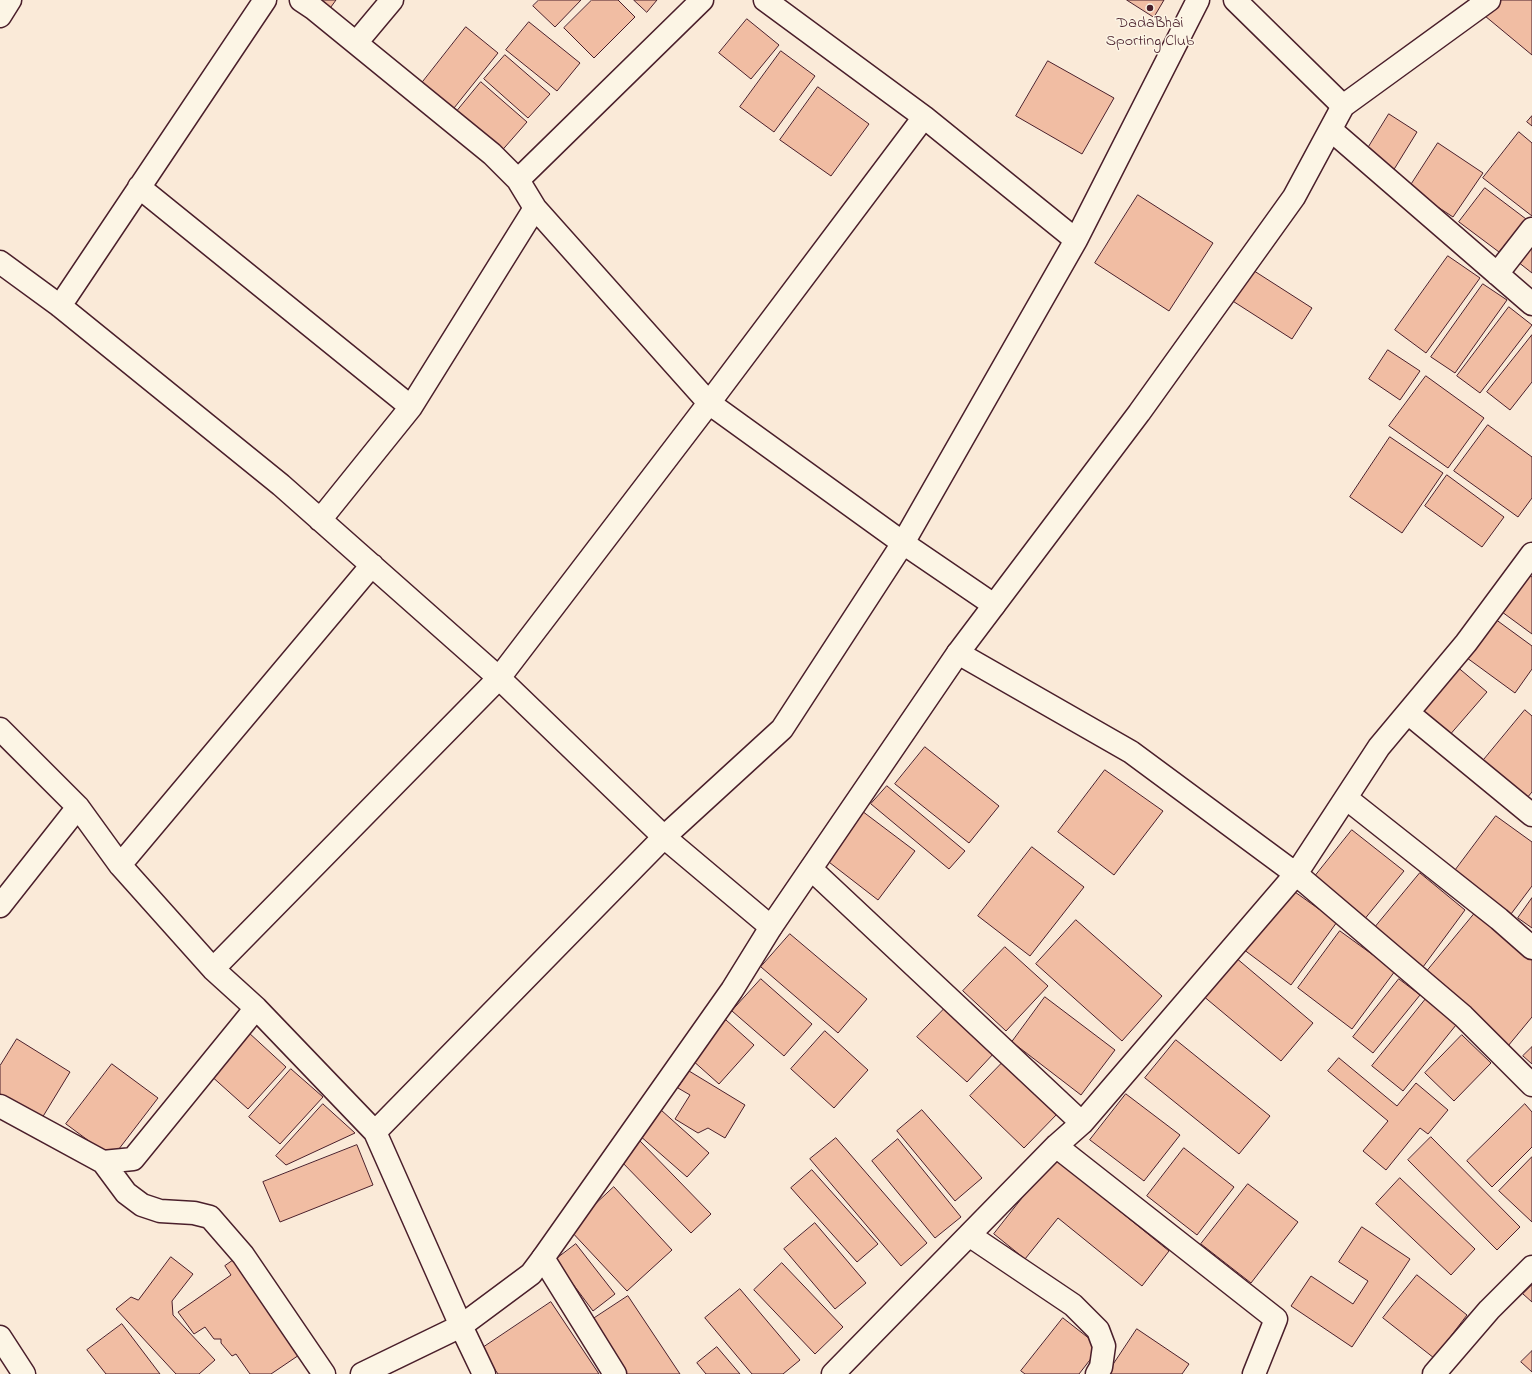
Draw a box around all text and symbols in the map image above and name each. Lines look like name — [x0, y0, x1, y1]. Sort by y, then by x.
marker: DadaBhai Sporting Club — [1145, 3, 1155, 13]
place label: DadaBhai Sporting Club — [1106, 14, 1194, 52]

